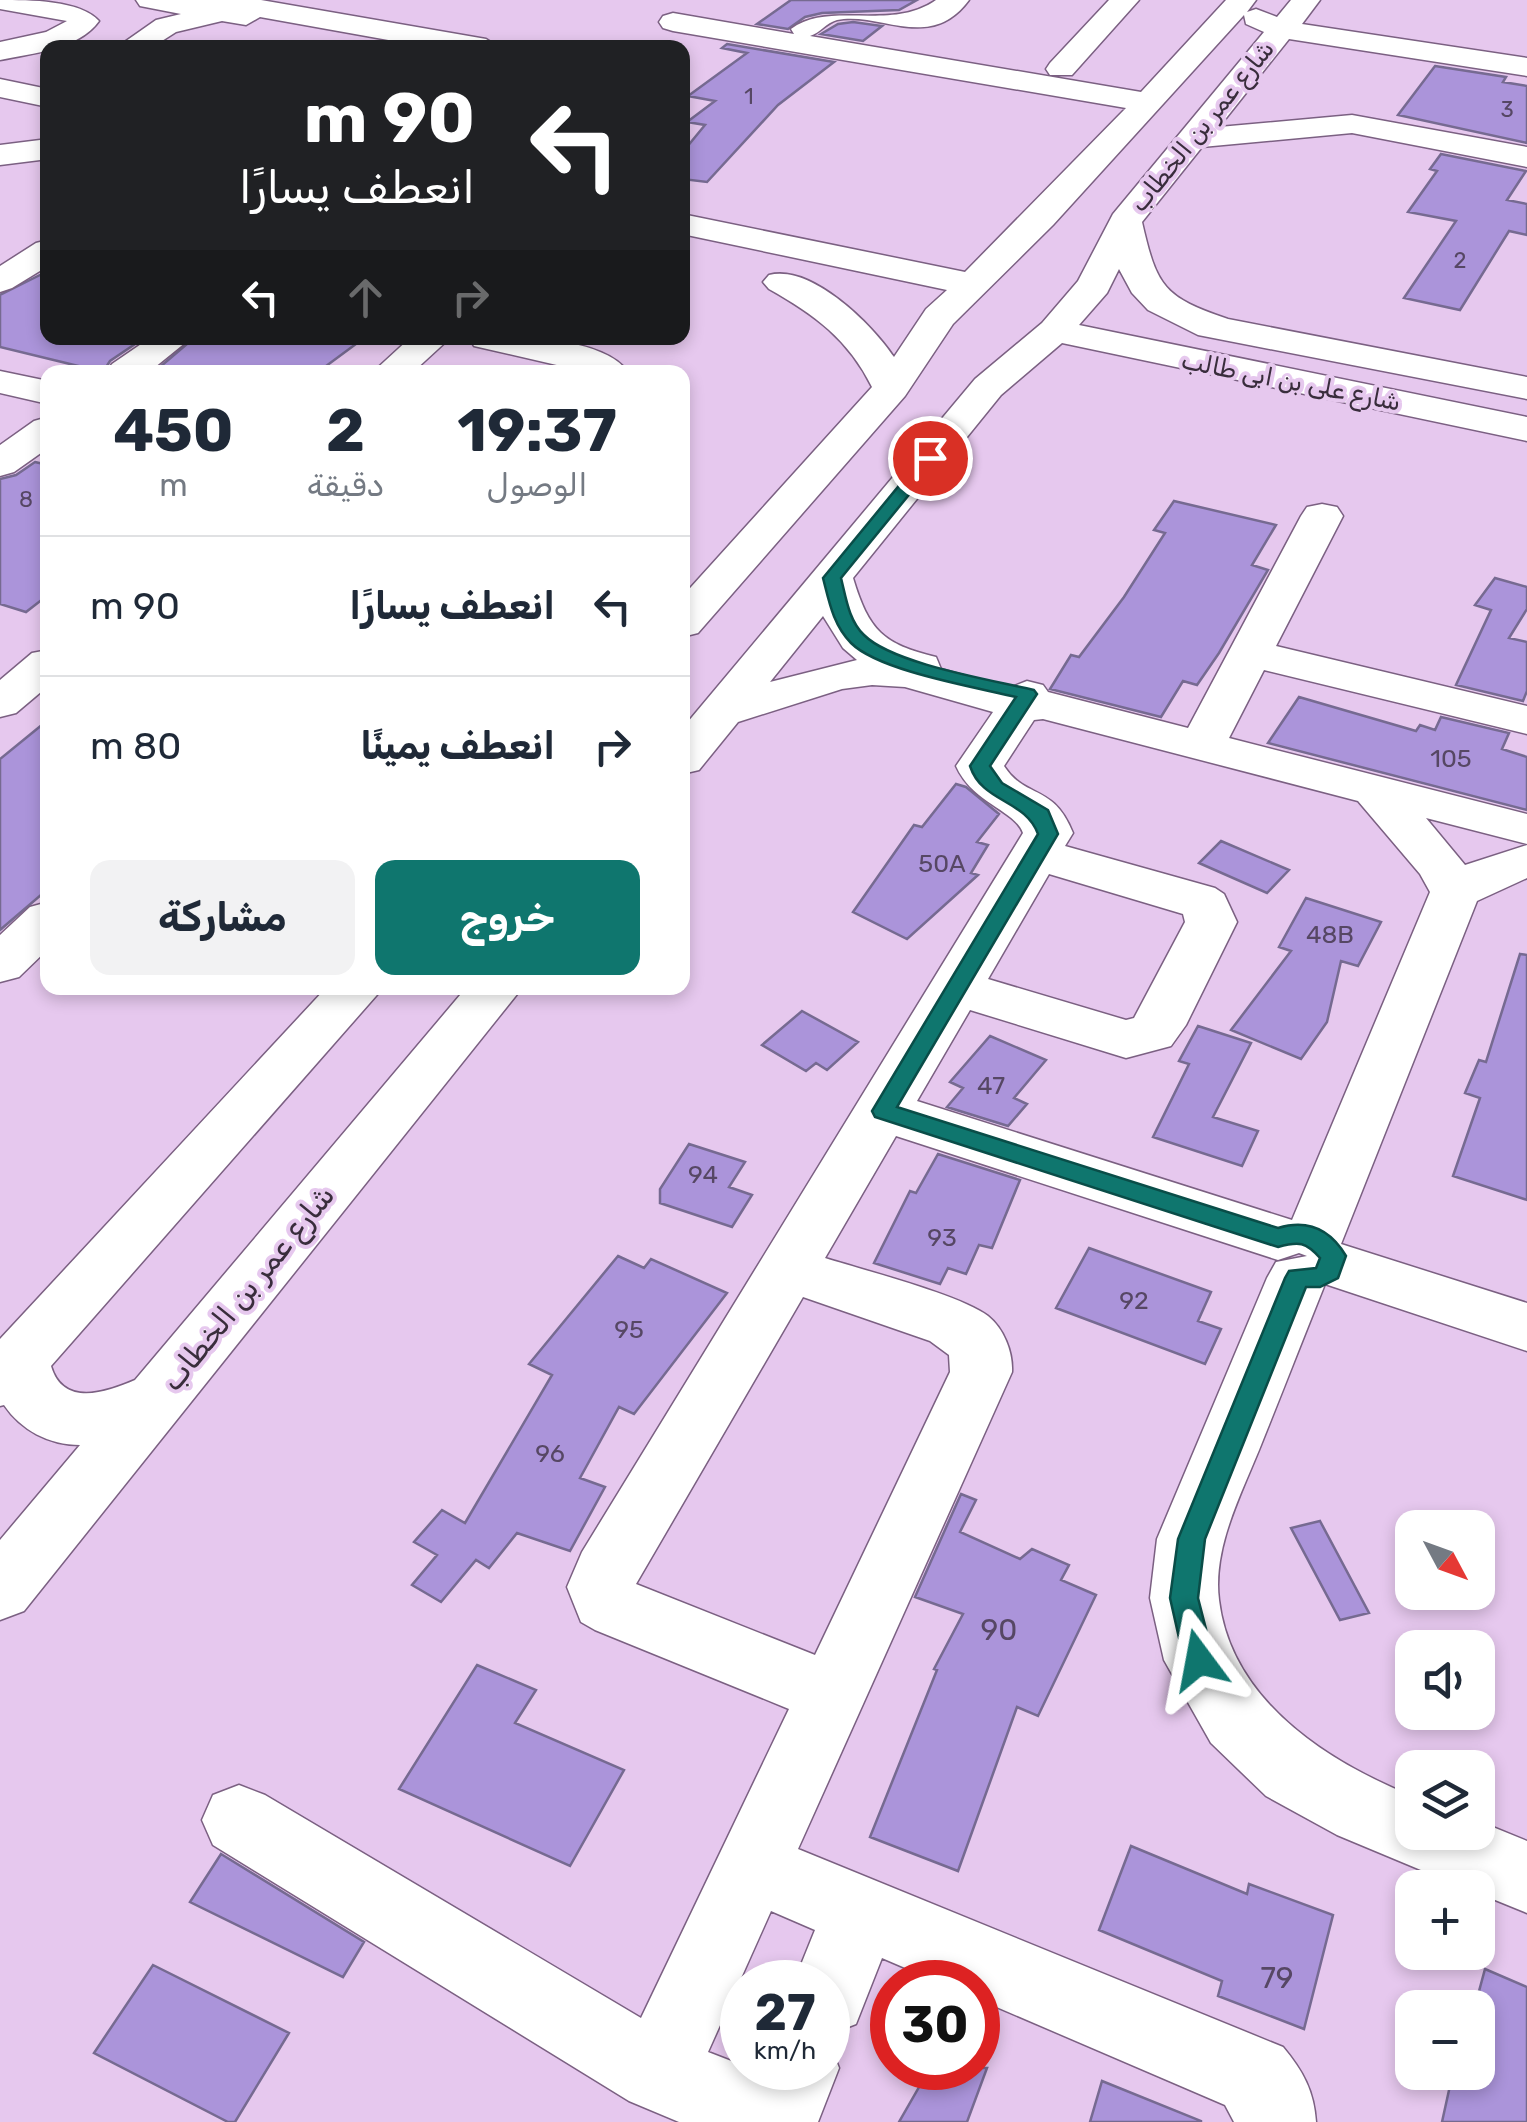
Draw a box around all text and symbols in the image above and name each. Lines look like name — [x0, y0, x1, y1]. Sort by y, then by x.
street label: شارع عمر بن الخطاب — [1124, 34, 1282, 219]
text: 90 m — [303, 77, 475, 160]
icon: left — [510, 80, 640, 210]
house number: 1 — [744, 83, 754, 110]
house number: 3 — [1500, 96, 1514, 123]
text: انعطف يسارًا — [239, 161, 475, 214]
house number: 2 — [1454, 247, 1466, 274]
icon: left — [233, 270, 288, 325]
icon: ahead — [338, 270, 393, 325]
icon: right — [443, 270, 498, 325]
street label: شارع على بن ابى طالب — [1178, 346, 1403, 419]
text: 450 — [113, 395, 234, 466]
text: 2 — [326, 395, 365, 466]
text: 19:37 — [457, 395, 617, 466]
pin — [888, 416, 973, 501]
icon: arrive — [903, 431, 958, 486]
text: m — [159, 466, 188, 504]
text: دقيقة — [307, 466, 384, 504]
text: الوصول — [487, 466, 587, 504]
house number: 8 — [19, 486, 33, 513]
icon: left — [585, 579, 640, 634]
text: 90 m — [90, 583, 180, 629]
text: انعطف يسارًا — [349, 583, 555, 629]
icon: right — [585, 719, 640, 774]
text: 80 m — [90, 723, 181, 769]
text: انعطف يمينًا — [360, 723, 555, 769]
house number: 105 — [1430, 744, 1472, 773]
house number: 50A — [918, 849, 966, 878]
button: مشاركة — [90, 860, 355, 975]
button: خروج — [375, 860, 640, 975]
house number: 48B — [1306, 920, 1354, 949]
house number: 47 — [977, 1071, 1005, 1100]
house number: 94 — [688, 1160, 718, 1189]
street label: شارع عمر بن الخطاب — [154, 1178, 344, 1400]
house number: 93 — [927, 1223, 957, 1252]
house number: 92 — [1119, 1286, 1149, 1315]
house number: 95 — [614, 1315, 644, 1344]
house number: 96 — [535, 1439, 565, 1468]
north arrow — [1395, 1510, 1495, 1610]
map controls — [1395, 1510, 1495, 2090]
position arrow — [1147, 1608, 1251, 1712]
house number: 90 — [981, 1612, 1017, 1648]
button: sound — [1395, 1630, 1495, 1730]
button: layers — [1395, 1750, 1495, 1850]
button: + — [1395, 1870, 1495, 1970]
speed limit sign: 30 — [870, 1960, 1000, 2090]
house number: 79 — [1260, 1960, 1294, 1996]
text: 27 — [754, 1983, 816, 2043]
button: − — [1395, 1990, 1495, 2090]
text: km/h — [754, 2036, 816, 2065]

